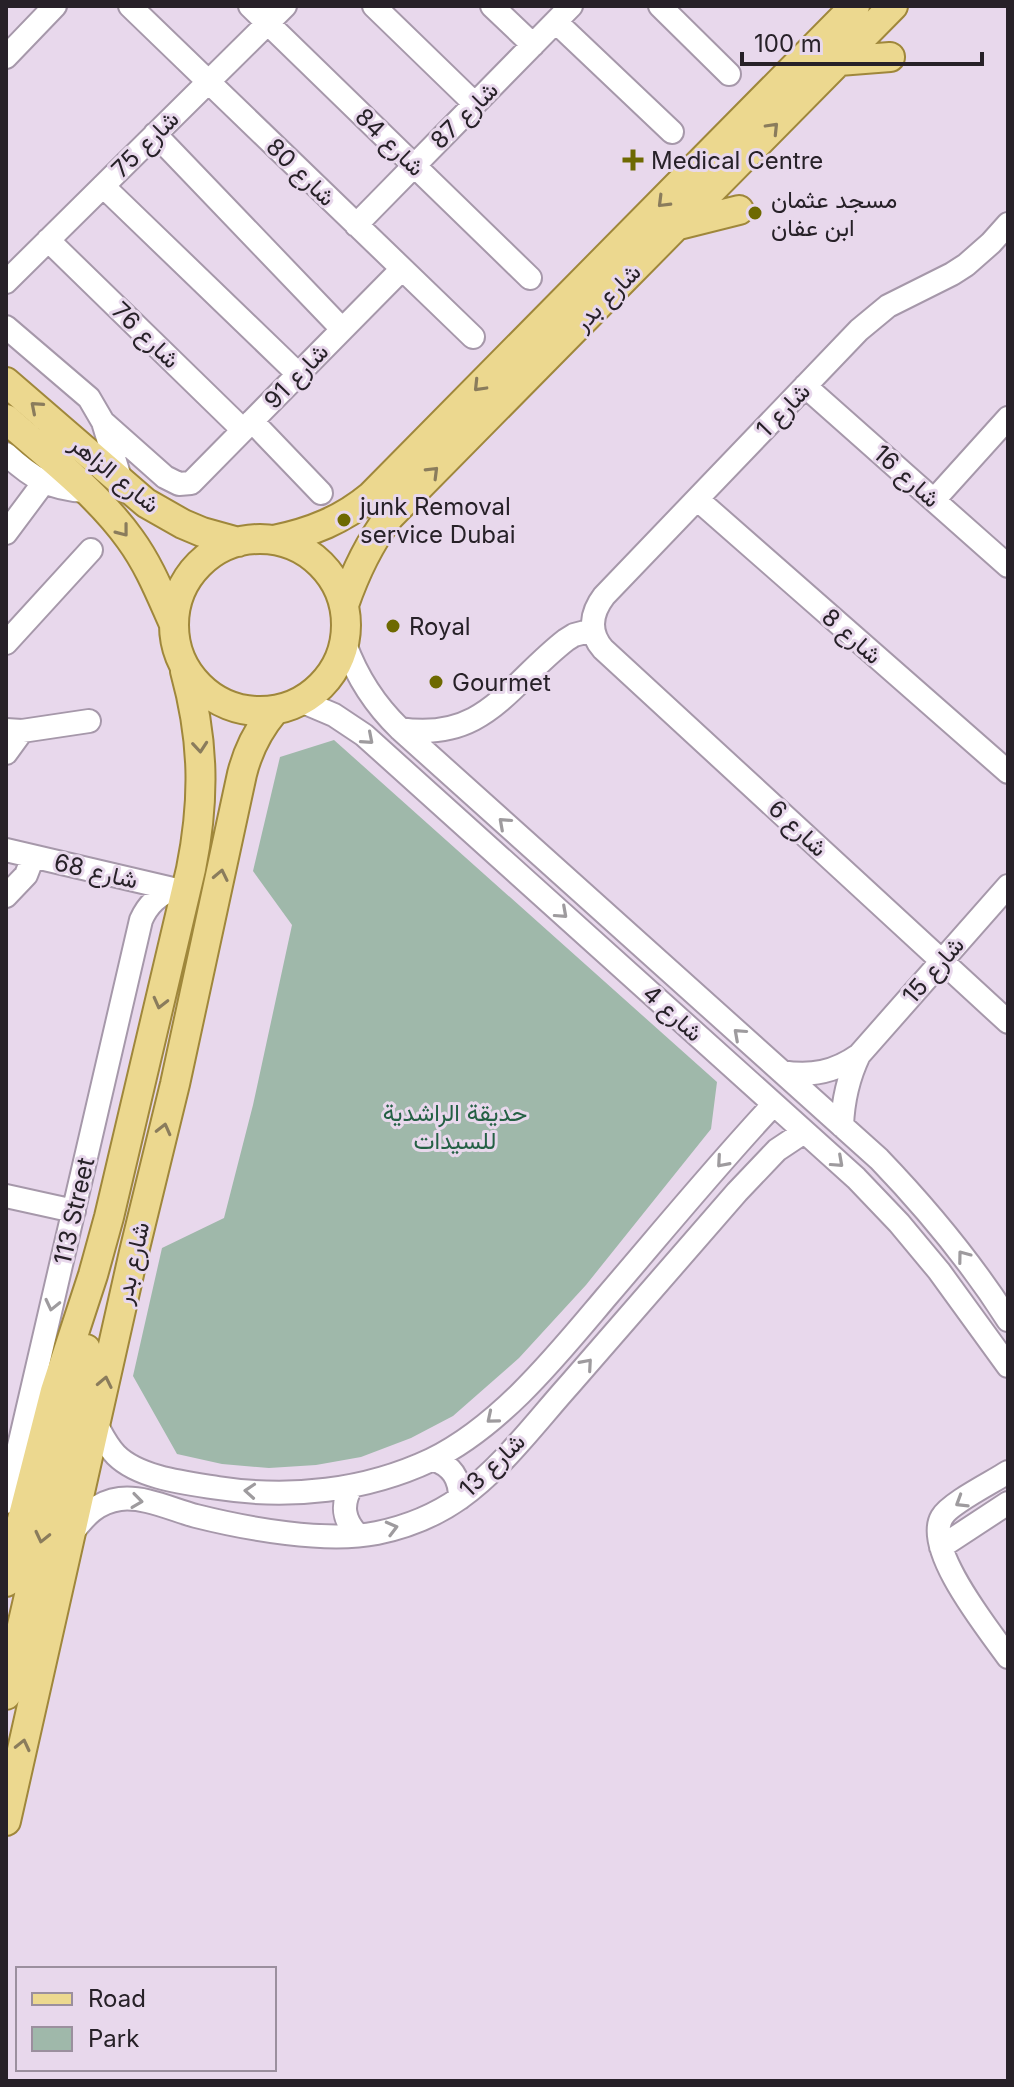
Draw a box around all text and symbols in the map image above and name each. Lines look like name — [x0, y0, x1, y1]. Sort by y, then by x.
scale bar — [742, 16, 982, 66]
text: 100 m — [754, 29, 822, 58]
street label: شارع 87 — [424, 75, 505, 156]
street label: شارع 84 — [348, 102, 431, 184]
street label: شارع 75 — [105, 104, 186, 185]
one-way arrow — [764, 123, 778, 137]
street label: شارع 80 — [259, 132, 342, 213]
place label: Medical Centre — [651, 146, 823, 175]
marker: Medical Centre — [622, 149, 644, 171]
place label: مسجد عثمان ابن عفان — [771, 185, 897, 242]
one-way arrow — [658, 193, 672, 207]
marker: مسجد عثمان ابن عفان — [746, 204, 764, 222]
street label: شارع بدر — [567, 257, 648, 339]
street label: شارع 76 — [105, 296, 186, 376]
street label: شارع 91 — [258, 337, 336, 416]
one-way arrow — [474, 377, 488, 391]
street label: شارع 1 — [750, 377, 817, 445]
one-way arrow — [30, 403, 45, 417]
street label: شارع الزاهر — [62, 429, 166, 520]
street label: شارع 16 — [866, 439, 946, 515]
one-way arrow — [424, 467, 438, 481]
place label: junk Removal service Dubai — [359, 492, 516, 549]
marker: junk Removal service Dubai — [335, 511, 353, 529]
one-way arrow — [114, 522, 128, 537]
street label: شارع 8 — [815, 602, 888, 671]
place label: Royal — [409, 612, 471, 641]
marker: Royal — [384, 617, 402, 635]
place label: Gourmet — [452, 668, 551, 697]
marker: Gourmet — [427, 673, 445, 691]
one-way arrow — [359, 729, 374, 744]
one-way arrow — [191, 741, 208, 754]
street label: شارع 6 — [761, 794, 833, 864]
one-way arrow — [499, 818, 514, 833]
street label: شارع 68 — [51, 847, 141, 897]
one-way arrow — [212, 869, 229, 883]
one-way arrow — [552, 903, 567, 917]
street label: شارع 15 — [896, 931, 971, 1011]
street label: شارع 4 — [636, 979, 709, 1049]
one-way arrow — [152, 995, 169, 1009]
one-way arrow — [734, 1029, 749, 1044]
park label: حديقة الراشدية للسيدات — [383, 1098, 527, 1155]
one-way arrow — [154, 1123, 171, 1136]
one-way arrow — [717, 1153, 732, 1167]
one-way arrow — [829, 1153, 843, 1167]
street label: 113 Street — [48, 1155, 100, 1267]
street label: شارع بدر — [108, 1219, 157, 1308]
one-way arrow — [959, 1250, 973, 1265]
one-way arrow — [44, 1297, 61, 1311]
one-way arrow — [578, 1358, 592, 1373]
one-way arrow — [96, 1376, 113, 1390]
one-way arrow — [487, 1408, 502, 1423]
street label: شارع 13 — [453, 1427, 532, 1505]
one-way arrow — [243, 1483, 256, 1500]
one-way arrow — [130, 1492, 144, 1509]
one-way arrow — [955, 1492, 970, 1507]
one-way arrow — [385, 1521, 399, 1538]
one-way arrow — [34, 1530, 51, 1543]
one-way arrow — [14, 1739, 31, 1753]
legend — [16, 1967, 276, 2071]
text: Road — [88, 1984, 146, 2013]
text: Park — [88, 2024, 139, 2053]

